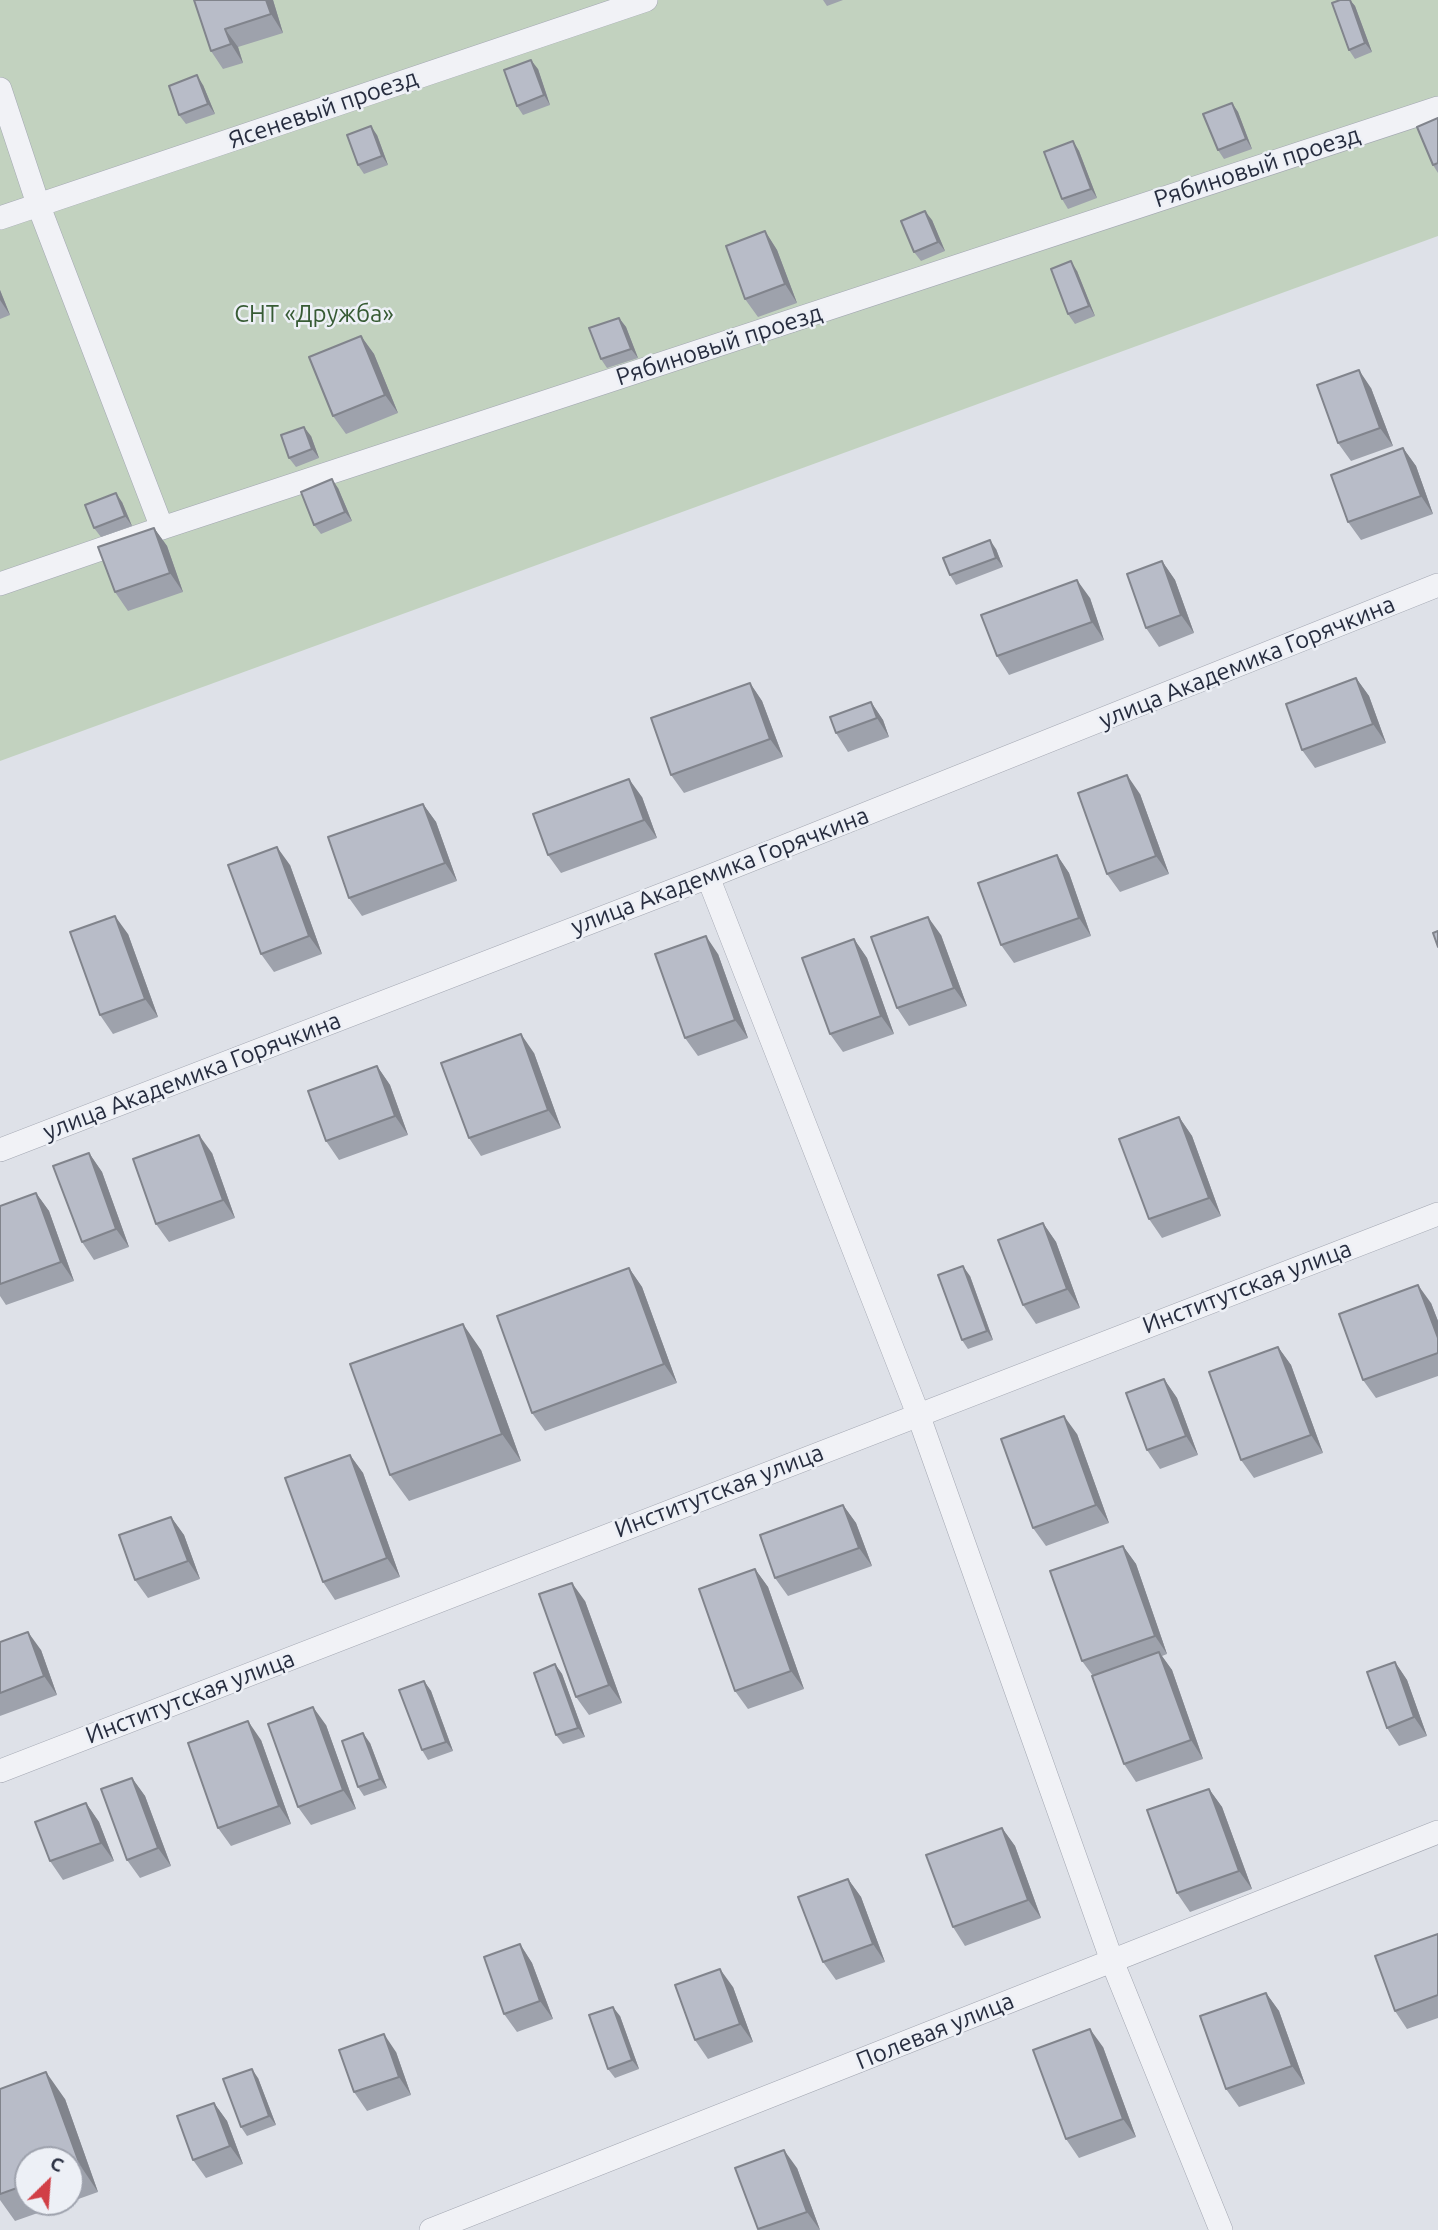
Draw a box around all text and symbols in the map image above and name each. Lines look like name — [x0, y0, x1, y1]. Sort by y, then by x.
street label: Ясеневый проезд — [225, 63, 421, 155]
street label: Рябиновый проезд — [1150, 120, 1364, 214]
street label: Рябиновый проезд — [612, 298, 826, 392]
park label: СНТ «Дружба» — [234, 300, 394, 328]
street label: улица Академика Горячкина — [1095, 589, 1399, 735]
street label: улица Академика Горячкина — [567, 801, 873, 941]
street label: улица Академика Горячкина — [39, 1006, 345, 1146]
street label: Институтская улица — [1139, 1234, 1355, 1340]
street label: Институтская улица — [611, 1438, 827, 1544]
street label: Институтская улица — [82, 1644, 298, 1750]
street label: Полевая улица — [852, 1986, 1018, 2076]
north arrow — [14, 2146, 84, 2216]
text: С — [47, 2151, 67, 2176]

